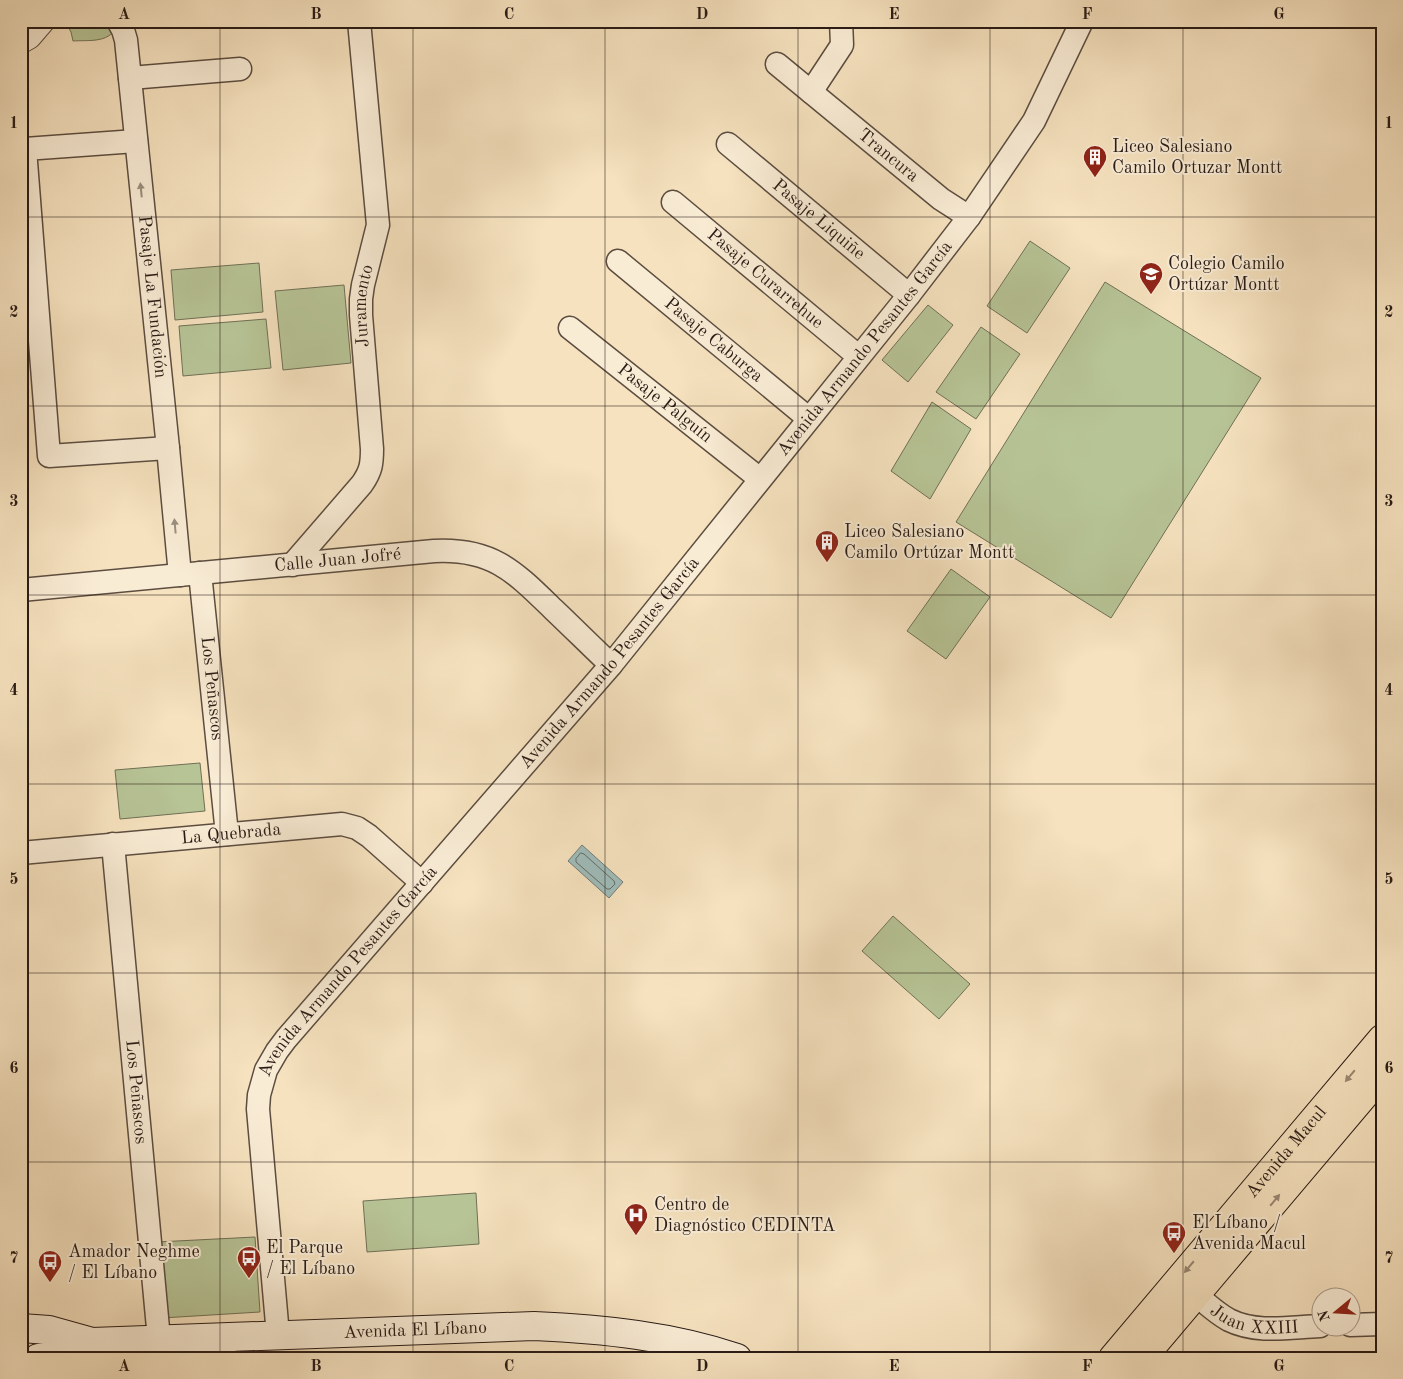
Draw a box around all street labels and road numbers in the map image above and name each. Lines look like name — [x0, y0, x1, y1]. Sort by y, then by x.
street label: Trancura — [854, 125, 922, 186]
street label: Pasaje Liquiñe — [769, 176, 868, 263]
street label: Pasaje La Fundación — [135, 215, 170, 379]
street label: Pasaje Curarrehue — [704, 225, 827, 332]
street label: Avenida Armando Pesantes García — [774, 238, 956, 460]
street label: Juramento — [352, 263, 377, 348]
street label: Pasaje Caburga — [661, 294, 766, 386]
street label: Pasaje Palguín — [614, 360, 716, 446]
street label: Calle Juan Jofré — [273, 545, 402, 575]
street label: Avenida Armando Pesantes García — [516, 554, 703, 772]
street label: Los Peñascos — [198, 635, 226, 741]
street label: La Quebrada — [180, 821, 282, 847]
street label: Avenida Armando Pesantes García — [256, 863, 441, 1079]
street label: Los Peñascos — [122, 1039, 150, 1145]
street label: Avenida Macul — [1243, 1103, 1330, 1202]
street label: Juan XXIII — [1207, 1301, 1299, 1338]
street label: Avenida El Líbano — [343, 1319, 487, 1342]

